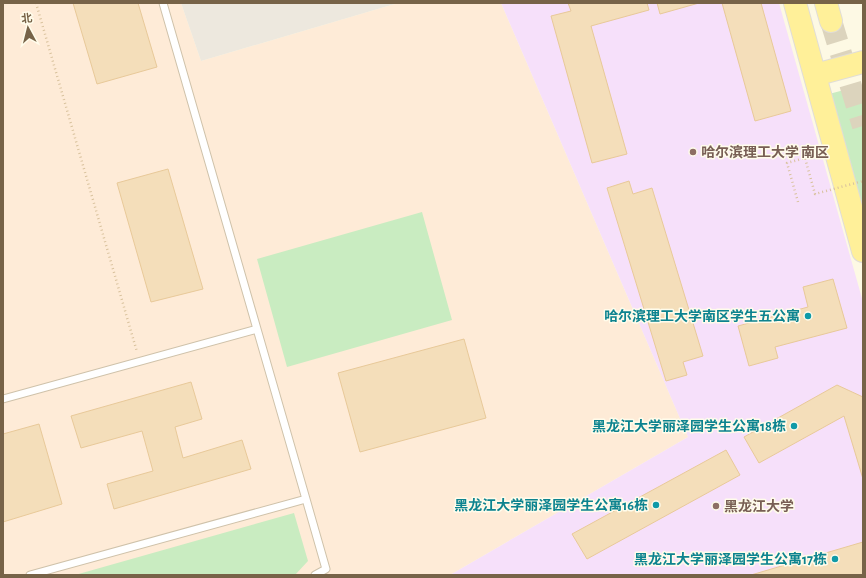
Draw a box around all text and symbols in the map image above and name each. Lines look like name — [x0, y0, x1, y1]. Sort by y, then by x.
north arrow — [8, 8, 48, 48]
text: 北 — [21, 12, 33, 25]
place label: 哈尔滨理工大学 南区 — [701, 144, 829, 160]
marker: 哈尔滨理工大学 南区 — [688, 147, 698, 157]
place label: 哈尔滨理工大学南区学生五公寓 — [604, 308, 800, 324]
marker: 哈尔滨理工大学南区学生五公寓 — [803, 311, 813, 321]
place label: 黑龙江大学丽泽园学生公寓18栋 — [592, 418, 786, 434]
marker: 黑龙江大学丽泽园学生公寓18栋 — [789, 421, 799, 431]
place label: 黑龙江大学丽泽园学生公寓16栋 — [454, 497, 648, 513]
place label: 黑龙江大学 — [724, 498, 794, 514]
marker: 黑龙江大学丽泽园学生公寓16栋 — [651, 500, 661, 510]
marker: 黑龙江大学 — [711, 501, 721, 511]
place label: 黑龙江大学丽泽园学生公寓17栋 — [634, 551, 827, 567]
marker: 黑龙江大学丽泽园学生公寓17栋 — [830, 554, 840, 564]

